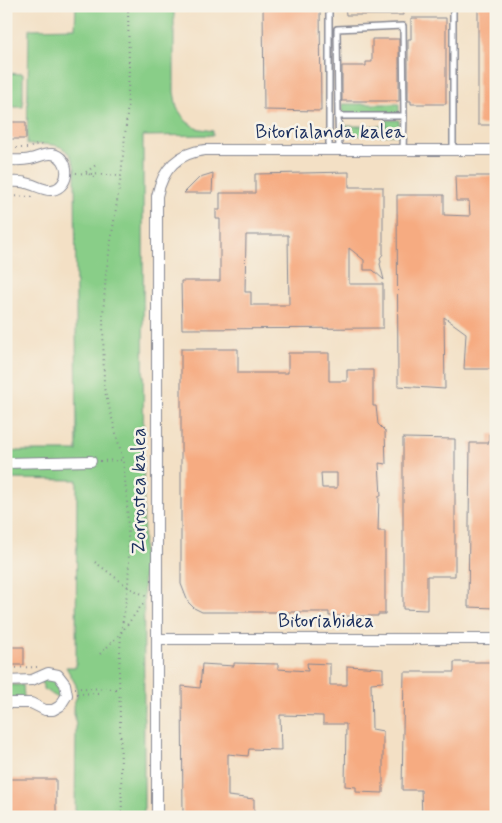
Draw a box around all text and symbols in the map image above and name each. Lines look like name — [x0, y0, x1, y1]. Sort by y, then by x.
street label: Bitorialanda kalea — [255, 120, 405, 145]
street label: Zorrostea kalea — [127, 428, 152, 554]
street label: Bitoriabidea — [278, 609, 374, 634]

